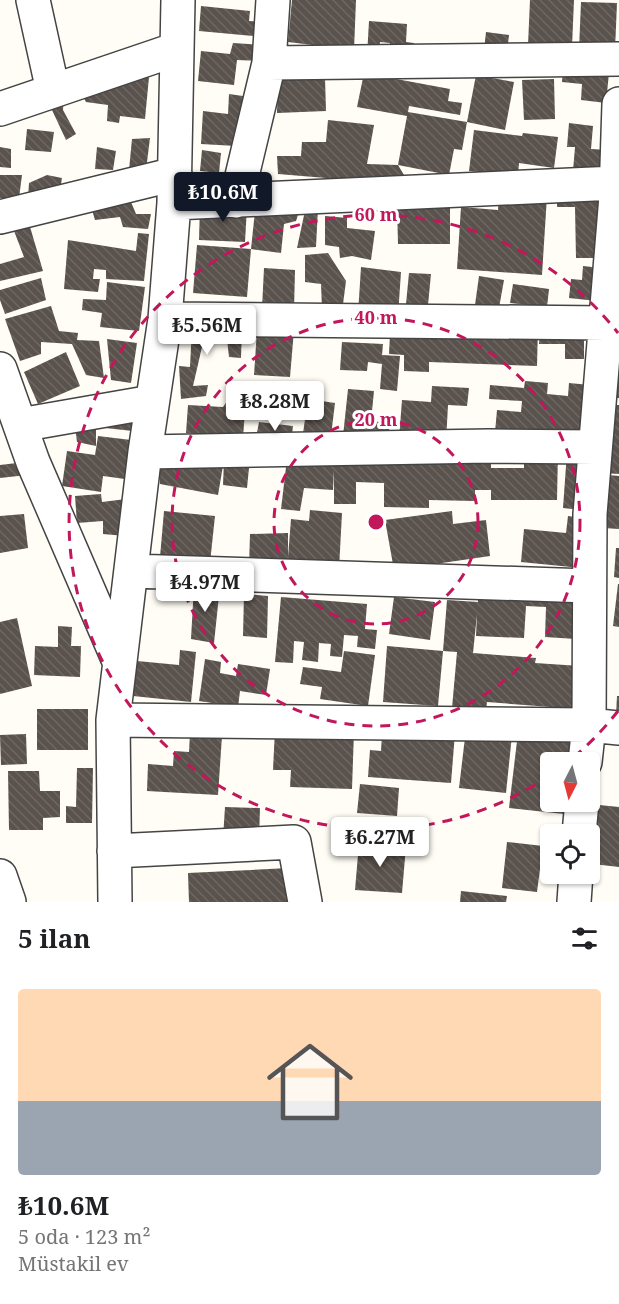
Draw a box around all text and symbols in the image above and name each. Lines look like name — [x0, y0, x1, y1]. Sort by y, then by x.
pin: ₺10.6M — [174, 172, 272, 223]
text: ₺10.6M — [188, 178, 258, 205]
text: 60 m — [355, 202, 398, 226]
pin: ₺5.56M — [158, 305, 256, 356]
text: 40 m — [355, 305, 398, 329]
text: ₺5.56M — [172, 311, 242, 338]
pin: ₺8.28M — [226, 381, 324, 432]
text: ₺8.28M — [240, 387, 310, 414]
text: 20 m — [355, 407, 398, 431]
centre of rings — [366, 512, 386, 532]
pin: ₺4.97M — [156, 562, 254, 613]
text: ₺4.97M — [170, 568, 240, 595]
north arrow — [540, 752, 600, 812]
map controls — [540, 752, 600, 884]
pin: ₺6.27M — [331, 817, 429, 868]
text: ₺6.27M — [345, 823, 415, 850]
button: locate — [540, 824, 600, 884]
text: 5 ilan — [18, 920, 91, 956]
icon: filters — [568, 922, 601, 955]
icon: home — [256, 1028, 364, 1136]
text: ₺10.6M — [18, 1187, 109, 1223]
text: 5 oda · 123 m² — [18, 1223, 151, 1250]
text: Müstakil ev — [18, 1250, 129, 1277]

